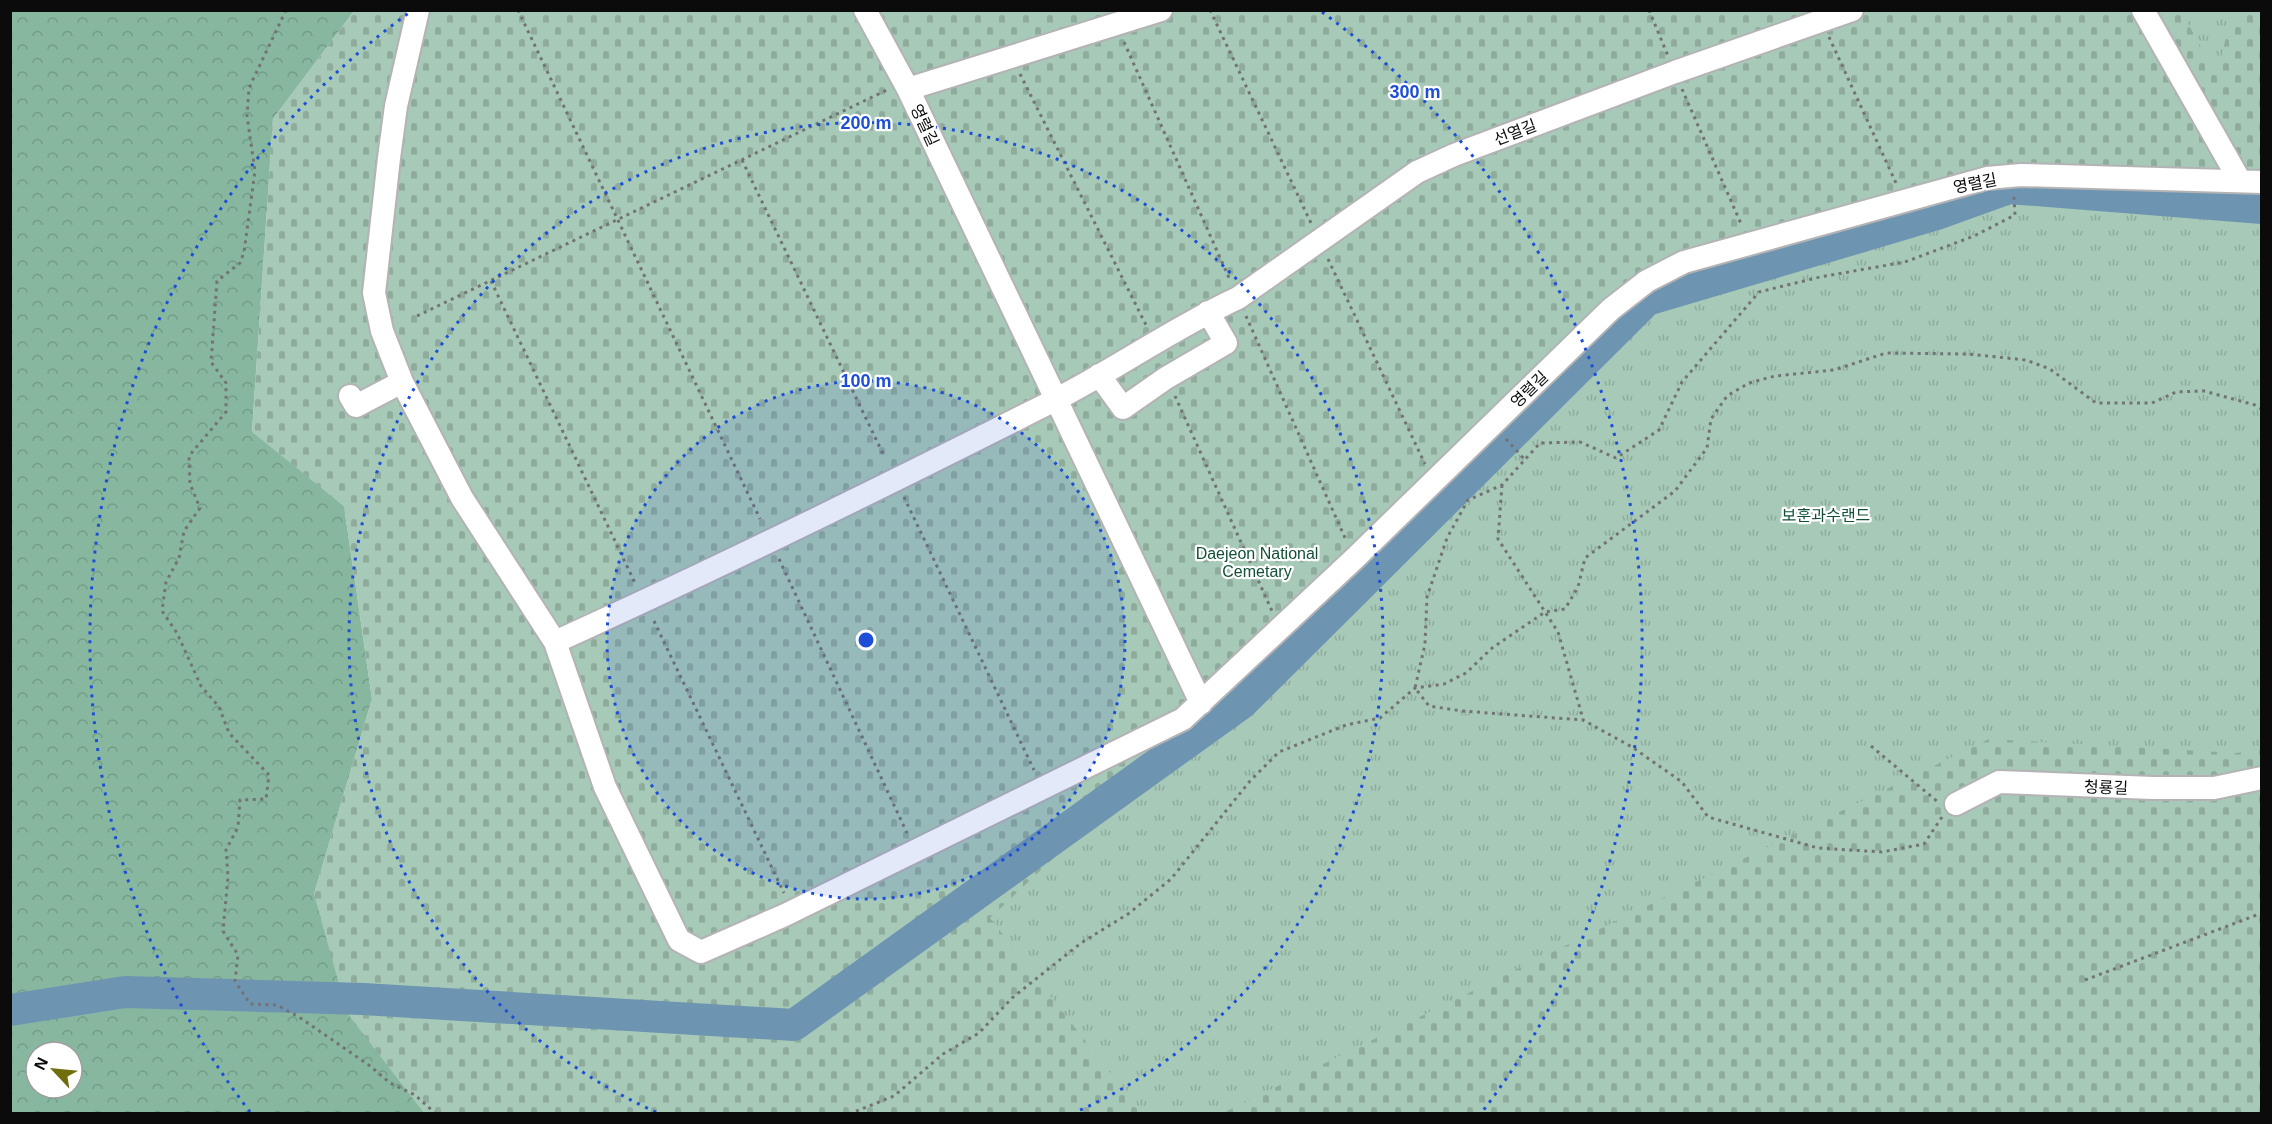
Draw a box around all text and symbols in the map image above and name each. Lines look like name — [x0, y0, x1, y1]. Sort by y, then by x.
text: 300 m — [1389, 82, 1441, 102]
street label: 영렬길 — [908, 102, 942, 149]
text: 200 m — [840, 113, 892, 133]
street label: 선열길 — [1492, 117, 1539, 148]
street label: 영렬길 — [1952, 171, 1998, 196]
street label: 영렬길 — [1508, 368, 1551, 411]
text: 100 m — [840, 371, 892, 391]
park label: 보훈과수랜드 — [1782, 507, 1870, 524]
park label: Daejeon National Cemetary — [1196, 545, 1318, 580]
centre of rings — [856, 630, 876, 650]
street label: 청룡길 — [2084, 778, 2128, 797]
north arrow — [24, 1040, 84, 1100]
text: N — [31, 1055, 51, 1073]

